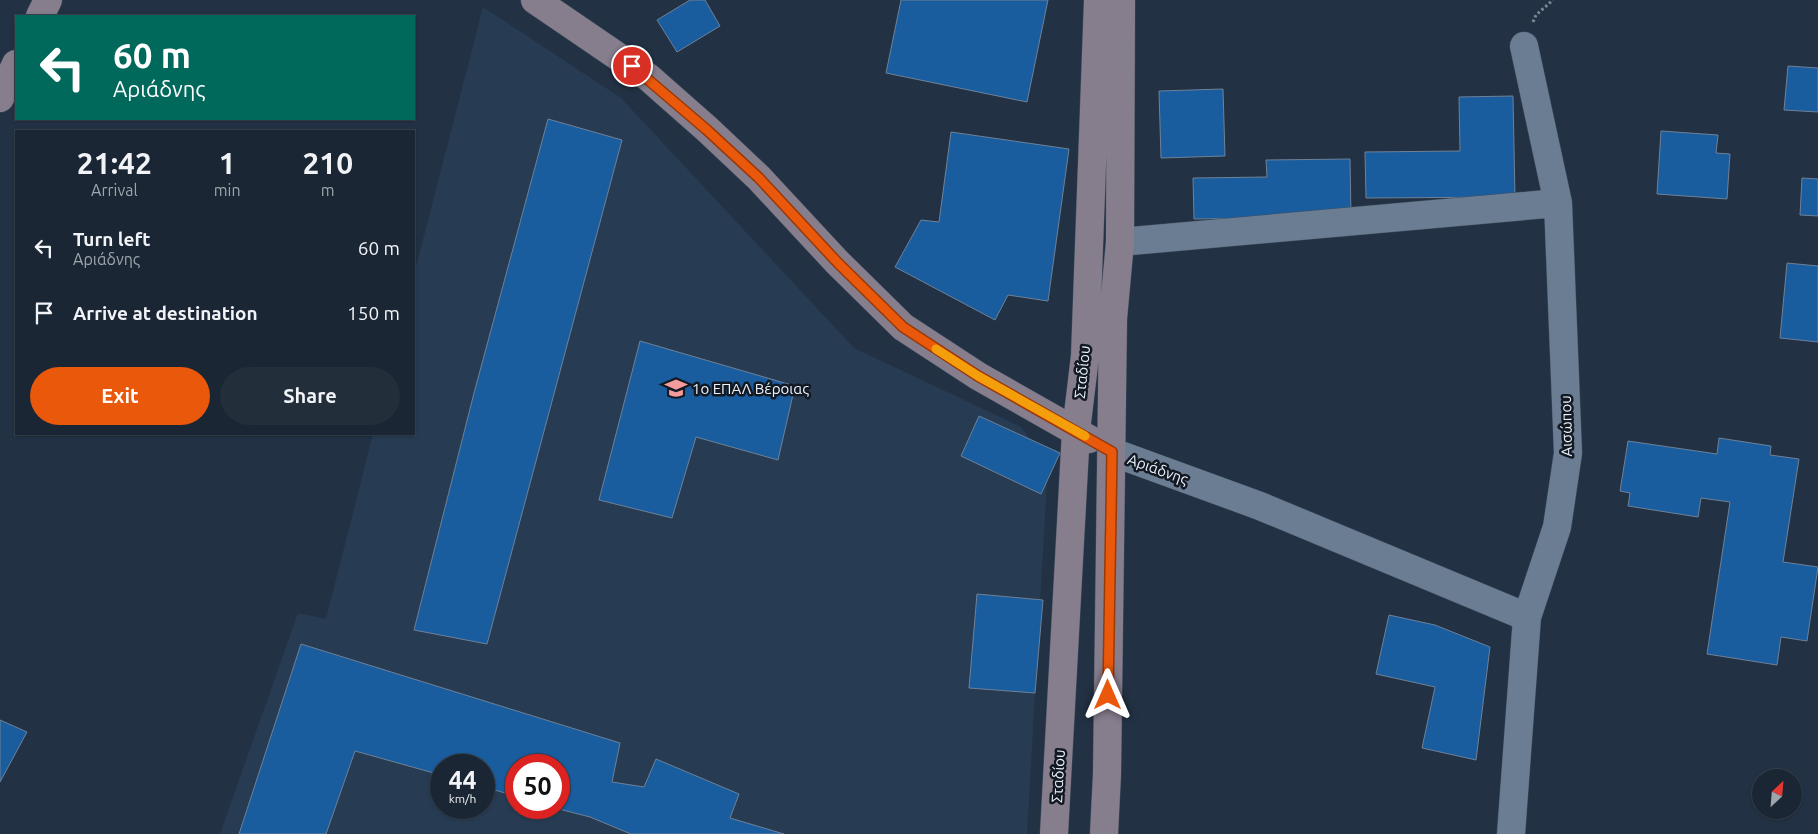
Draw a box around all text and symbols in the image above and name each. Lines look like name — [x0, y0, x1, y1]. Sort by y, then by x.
icon: left — [30, 35, 95, 100]
text: 60 m — [113, 35, 191, 75]
pin — [611, 45, 653, 87]
icon: arrive — [618, 52, 646, 80]
text: Αριάδνης — [113, 76, 205, 101]
text: 21:42 — [77, 146, 152, 180]
text: 1 — [219, 146, 236, 180]
text: 210 — [302, 146, 353, 180]
text: Arrival — [91, 181, 138, 199]
text: min — [214, 181, 241, 199]
text: m — [321, 181, 335, 199]
text: Turn left — [73, 228, 151, 250]
icon: left — [30, 234, 58, 262]
text: 60 m — [358, 237, 400, 259]
text: Αριάδνης — [73, 250, 140, 268]
icon: arrive — [30, 299, 58, 327]
text: Arrive at destination — [73, 302, 258, 324]
text: 150 m — [347, 302, 400, 324]
street label: Σταδίου — [1071, 345, 1093, 399]
button: Exit — [30, 367, 210, 425]
button: Share — [220, 367, 400, 425]
school or university icon: 1ο ΕΠΑΛ Βέροιας — [663, 375, 689, 401]
place label: 1ο ΕΠΑΛ Βέροιας — [692, 380, 809, 397]
street label: Αισώπου — [1557, 395, 1575, 457]
street label: Αριάδνης — [1126, 450, 1191, 488]
position arrow — [1081, 668, 1133, 720]
street label: Σταδίου — [1048, 749, 1068, 803]
speed limit sign: 50 — [505, 754, 570, 819]
text: 44 — [448, 766, 477, 794]
north arrow — [1752, 769, 1802, 819]
map controls — [1752, 769, 1802, 819]
text: km/h — [449, 792, 476, 805]

